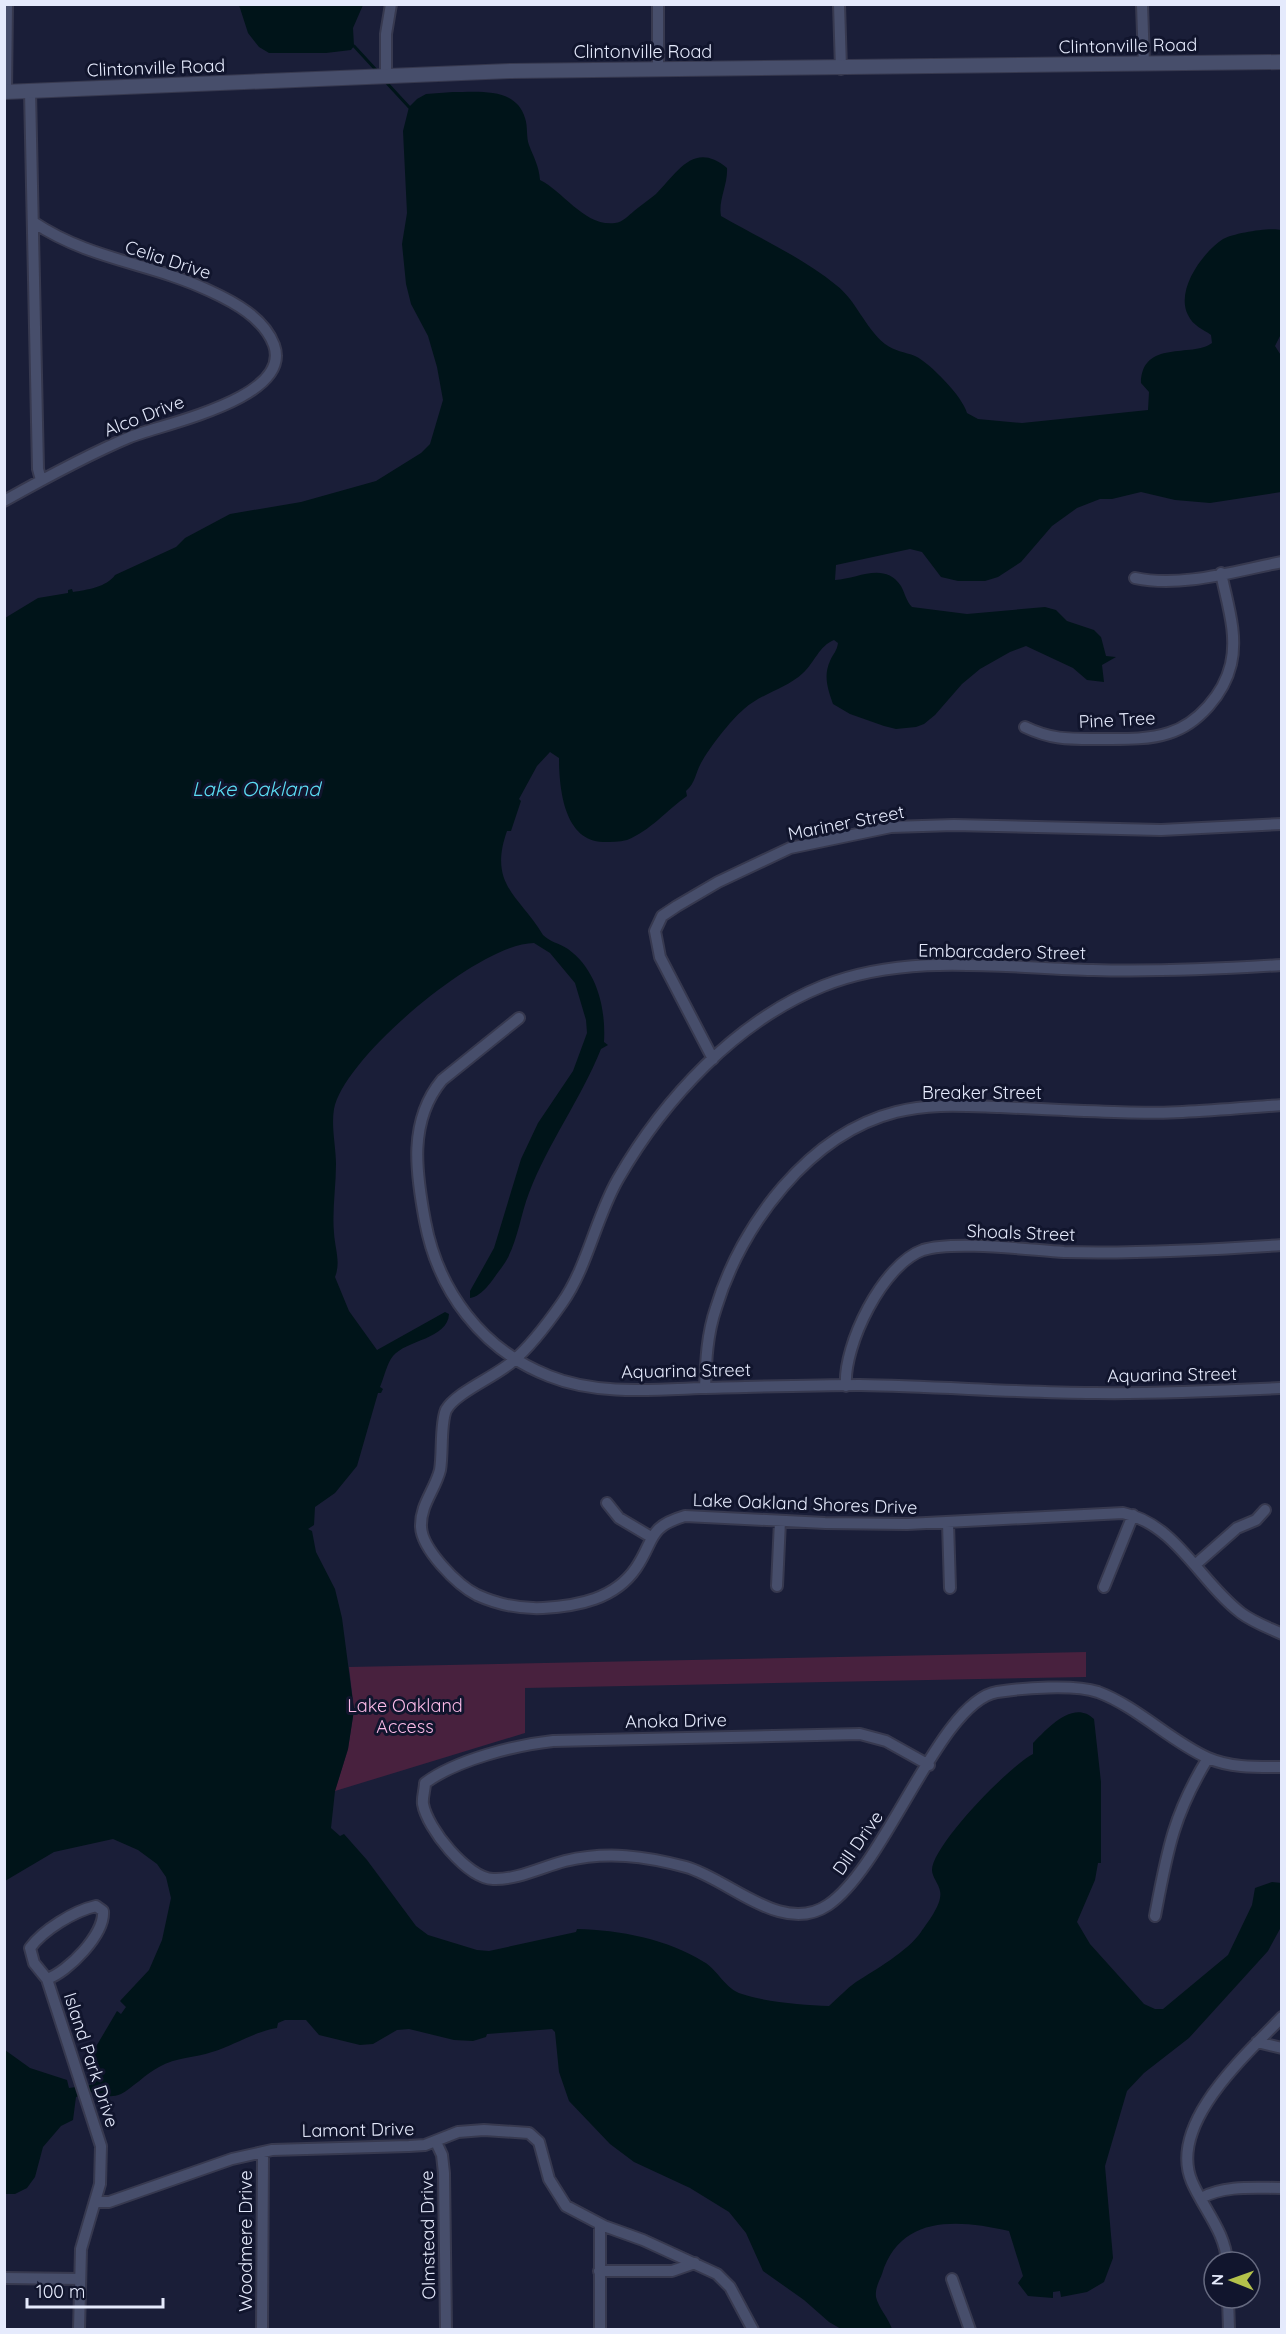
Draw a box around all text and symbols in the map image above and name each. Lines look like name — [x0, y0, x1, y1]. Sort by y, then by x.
street label: Clintonville Road — [1059, 33, 1197, 58]
street label: Clintonville Road — [574, 40, 712, 63]
street label: Clintonville Road — [86, 54, 226, 81]
street label: Celia Drive — [122, 235, 214, 284]
street label: Alco Drive — [100, 390, 187, 441]
street label: Pine Tree — [1078, 706, 1156, 733]
water label: Lake Oakland — [192, 776, 323, 801]
street label: Mariner Street — [786, 800, 906, 845]
street label: Embarcadero Street — [918, 939, 1086, 964]
street label: Breaker Street — [922, 1081, 1042, 1104]
street label: Shoals Street — [966, 1219, 1076, 1246]
street label: Aquarina Street — [621, 1358, 751, 1383]
street label: Aquarina Street — [1107, 1362, 1237, 1387]
street label: Lake Oakland Shores Drive — [692, 1488, 918, 1519]
park label: Lake Oakland Access — [347, 1694, 463, 1738]
street label: Anoka Drive — [625, 1708, 727, 1733]
street label: Dill Drive — [827, 1806, 888, 1879]
street label: Island Park Drive — [59, 1989, 124, 2130]
street label: Lamont Drive — [302, 2117, 414, 2142]
street label: Woodmere Drive — [234, 2170, 257, 2312]
street label: Olmstead Drive — [415, 2170, 440, 2300]
north arrow — [1202, 2250, 1262, 2310]
scale bar — [27, 2271, 164, 2309]
text: N — [1207, 2274, 1227, 2286]
text: 100 m — [36, 2280, 85, 2303]

